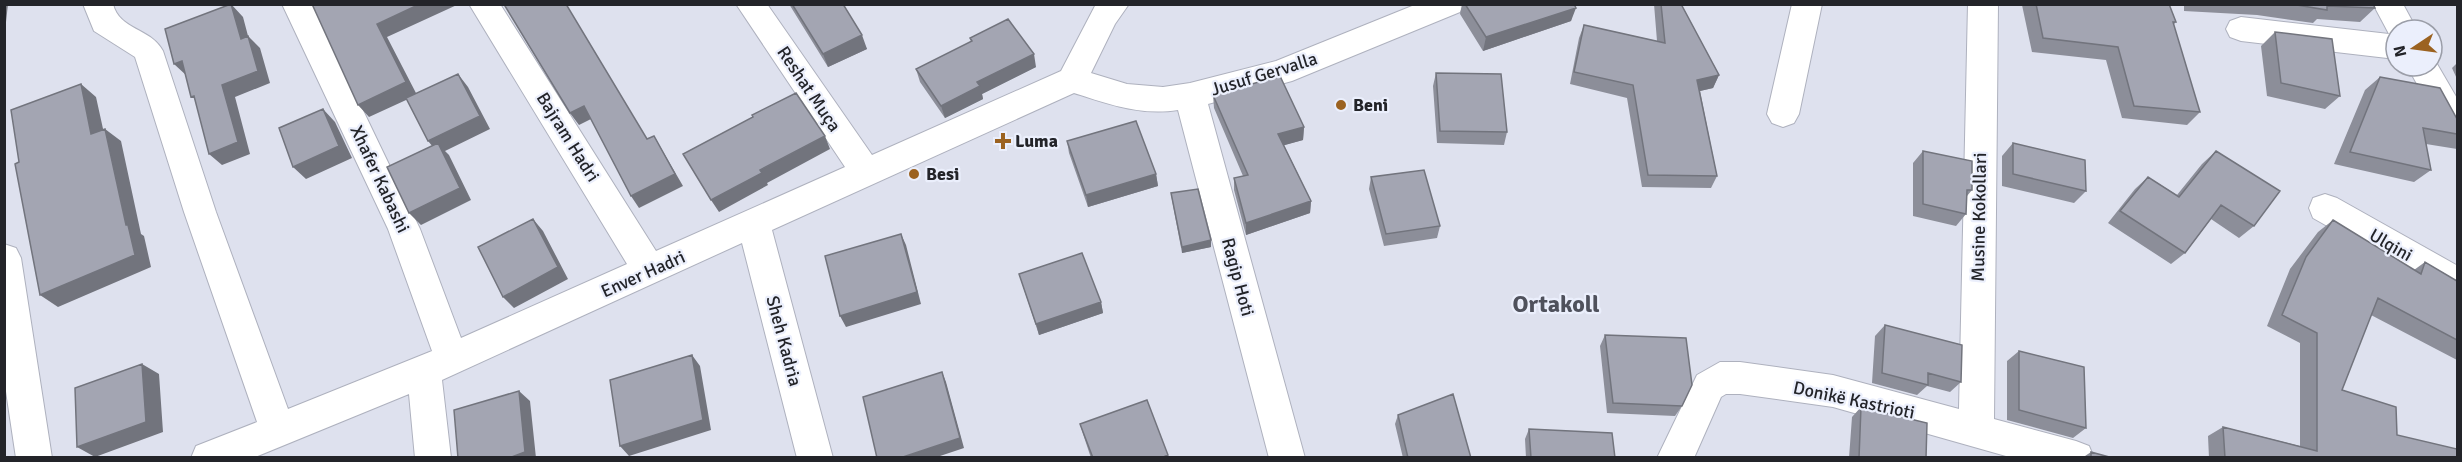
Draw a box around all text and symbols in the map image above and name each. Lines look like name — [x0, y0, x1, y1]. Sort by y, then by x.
north arrow — [2384, 18, 2444, 78]
street label: Reshat Muça — [772, 42, 846, 136]
text: N — [2389, 43, 2411, 59]
street label: Jusuf Gervalla — [1208, 47, 1320, 101]
street label: Bajram Hadri — [532, 88, 604, 186]
place label: Beni — [1353, 94, 1388, 116]
marker: Beni — [1334, 98, 1348, 112]
street label: Xhafer Kabashi — [346, 122, 414, 236]
place label: Luma — [1015, 130, 1058, 152]
marker: Luma — [996, 134, 1010, 148]
street label: Musine Kokollari — [1967, 152, 1991, 282]
place label: Besi — [926, 163, 959, 185]
marker: Besi — [907, 167, 921, 181]
street label: Ulqini — [2365, 224, 2417, 266]
street label: Ragip Hoti — [1217, 235, 1259, 319]
street label: Enver Hadri — [597, 246, 689, 302]
district label: Ortakoll — [1512, 289, 1600, 319]
street label: Sheh Kadria — [761, 293, 807, 389]
street label: Donikë Kastrioti — [1791, 376, 1917, 424]

